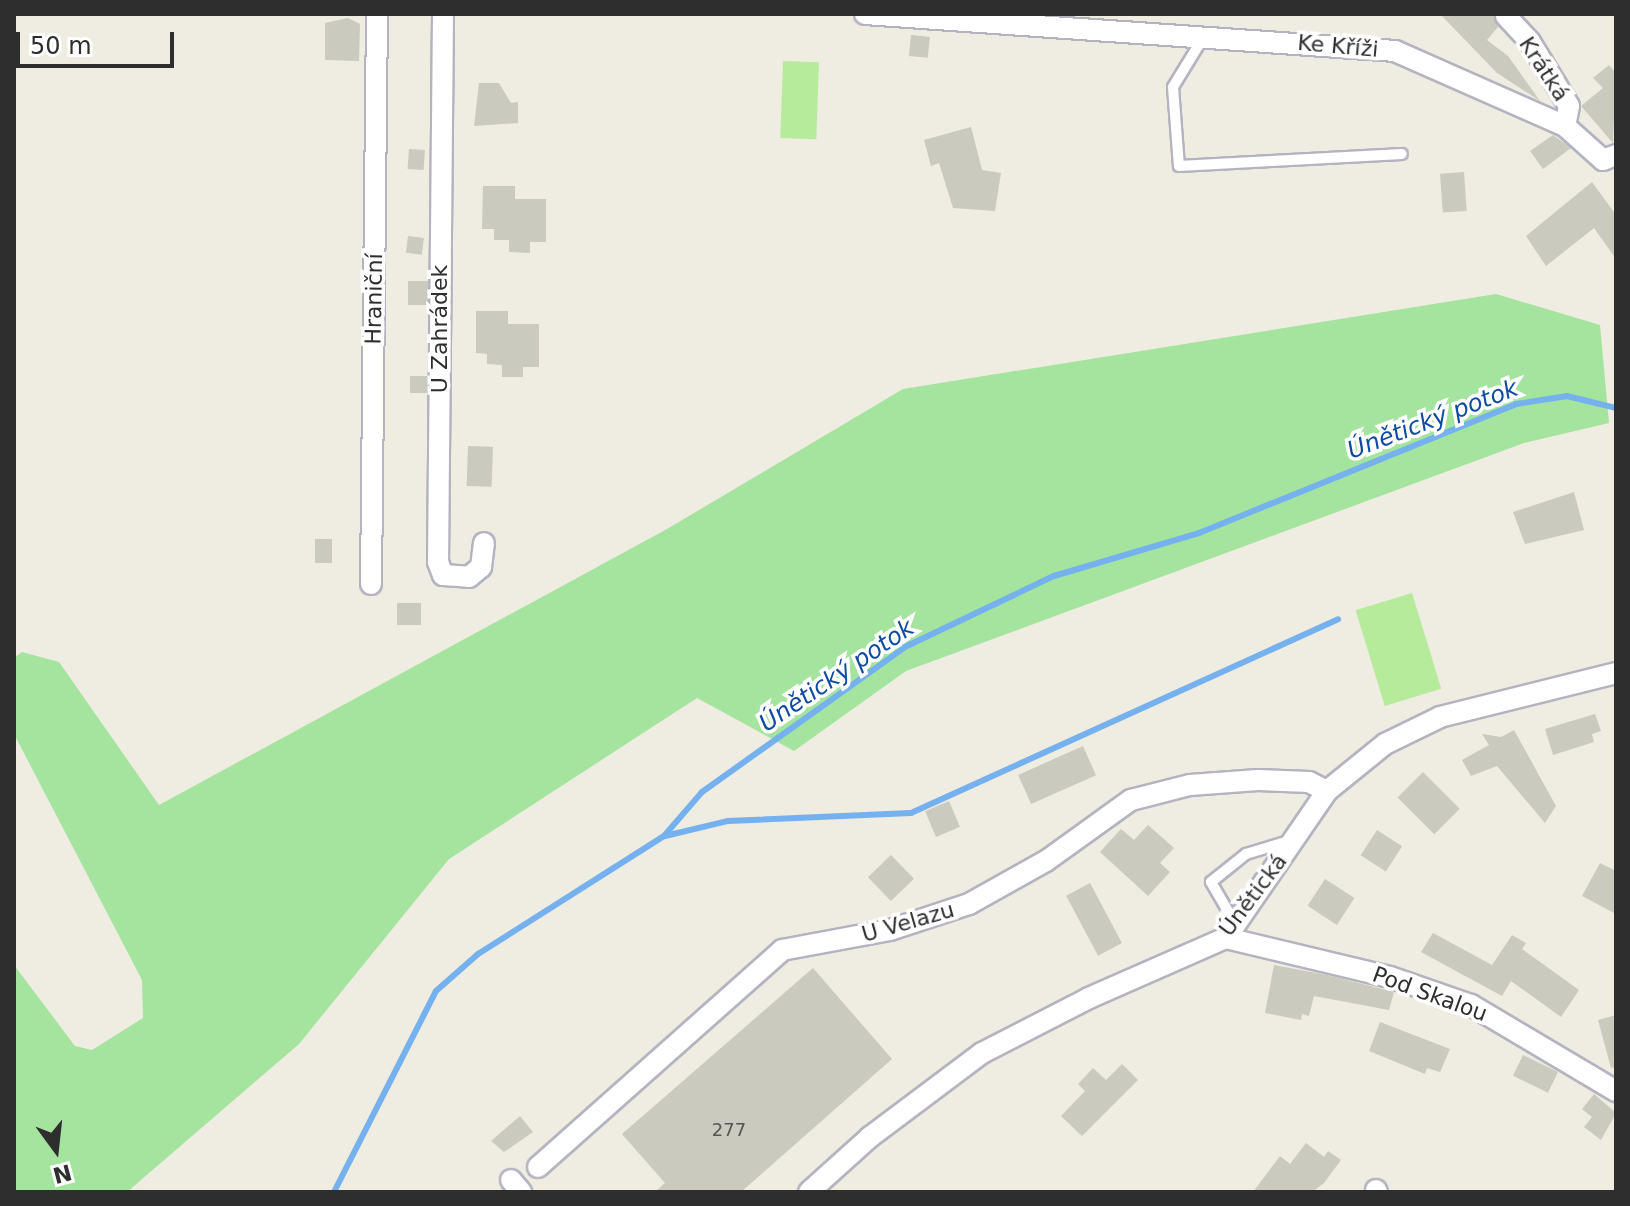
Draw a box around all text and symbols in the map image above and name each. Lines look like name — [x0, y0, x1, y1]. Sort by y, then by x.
scale bar — [20, 16, 178, 66]
street label: Ke Kříži — [1296, 29, 1380, 63]
text: 50 m — [30, 32, 92, 60]
street label: Krátká — [1513, 32, 1575, 106]
street label: Hraniční — [360, 253, 388, 345]
street label: U Zahrádek — [427, 265, 453, 393]
water label: Únětický potok — [1344, 374, 1522, 466]
water label: Únětický potok — [754, 614, 920, 738]
street label: Únětická — [1213, 849, 1293, 941]
street label: U Velazu — [859, 896, 957, 948]
street label: Pod Skalou — [1369, 961, 1491, 1027]
north arrow — [16, 1110, 96, 1190]
house number: 277 — [712, 1119, 746, 1141]
text: N — [50, 1159, 74, 1188]

